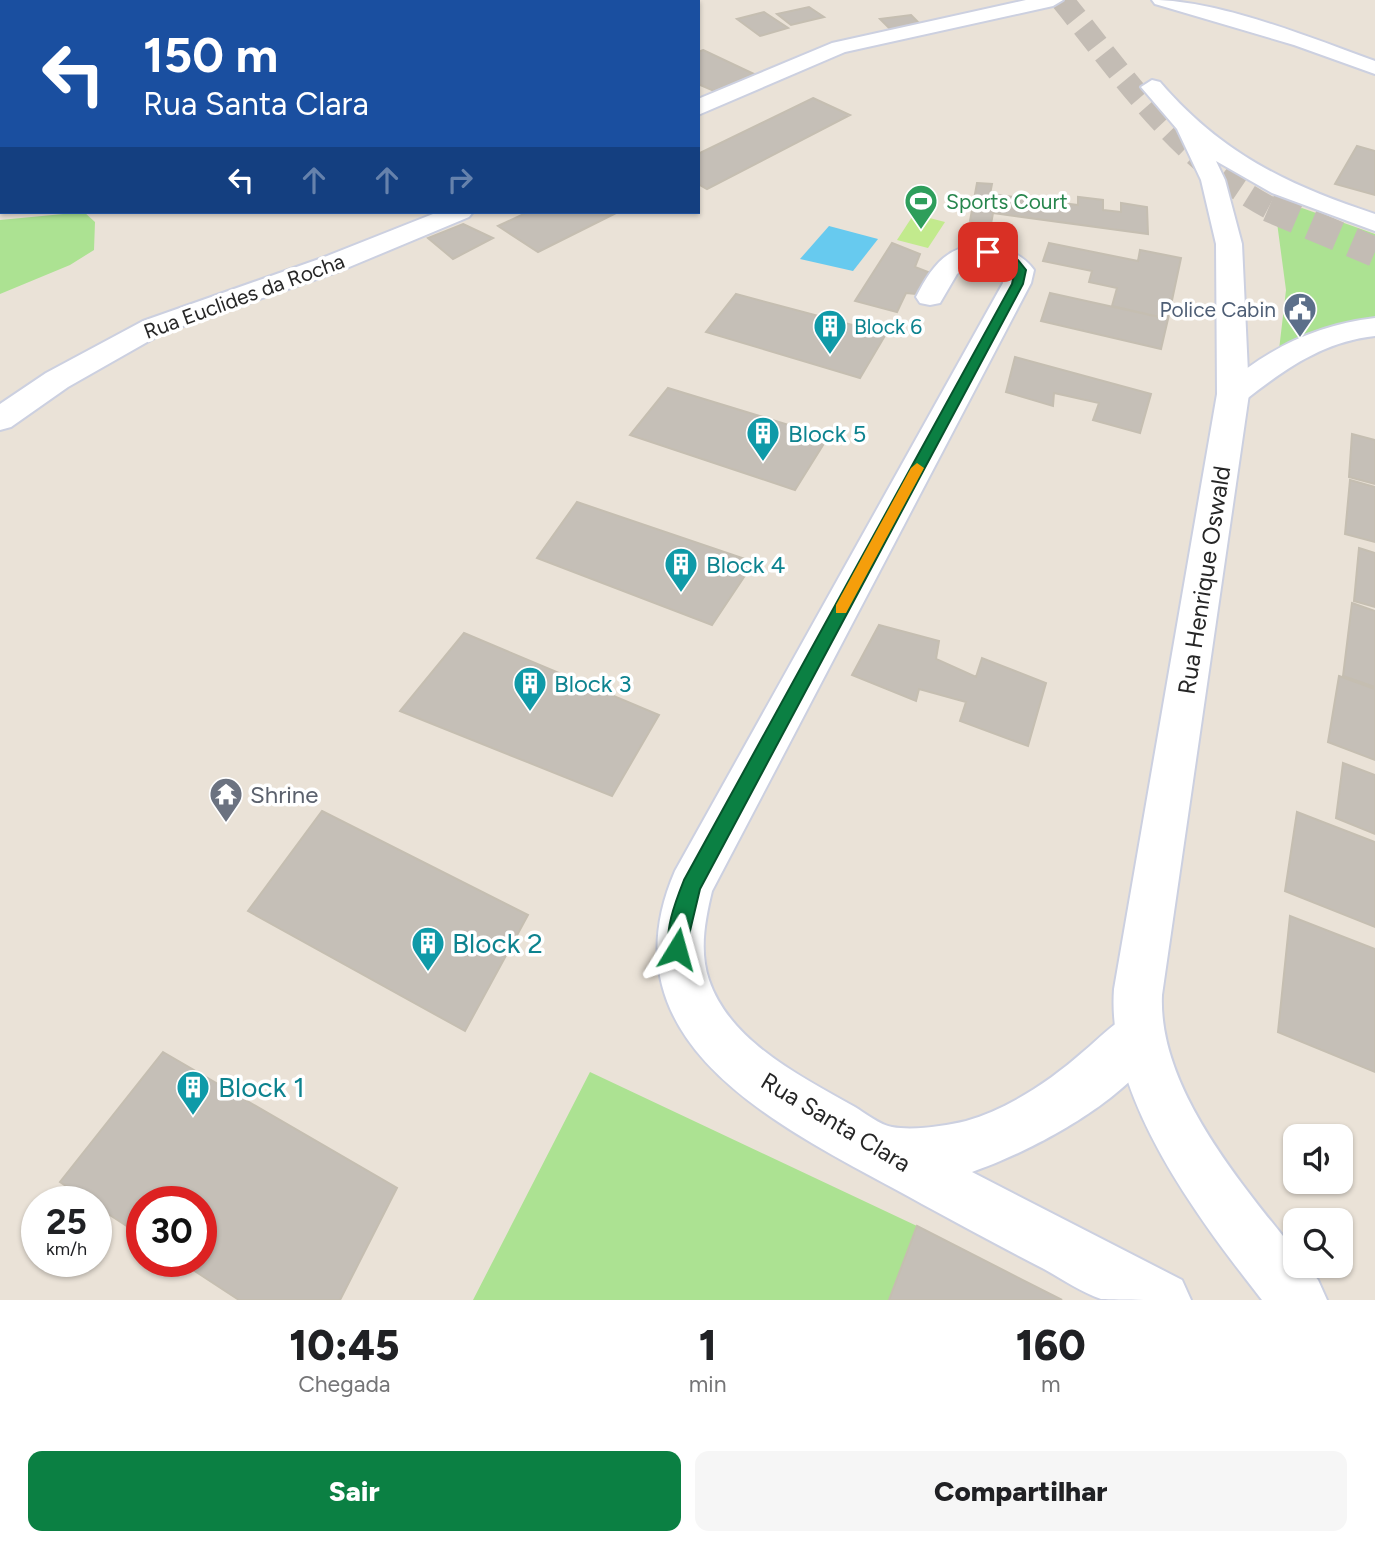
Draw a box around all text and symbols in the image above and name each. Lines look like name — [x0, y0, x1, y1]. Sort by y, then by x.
text: 150 m — [143, 25, 278, 84]
icon: left — [28, 28, 119, 119]
text: Rua Santa Clara — [143, 85, 369, 123]
icon: left — [222, 161, 260, 199]
icon: ahead — [295, 161, 333, 199]
icon: ahead — [368, 161, 406, 199]
icon: right — [441, 161, 479, 199]
sports icon: Sports Court — [902, 182, 940, 231]
place label: Sports Court — [946, 189, 1068, 214]
pin — [958, 222, 1018, 282]
icon: arrive — [969, 233, 1007, 271]
street label: Rua Euclides da Rocha — [140, 248, 348, 344]
public building icon: Police Cabin — [1281, 290, 1319, 339]
place label: Police Cabin — [1160, 297, 1276, 322]
building icon: Block 6 — [811, 307, 849, 356]
place label: Block 6 — [854, 314, 922, 339]
building icon: Block 5 — [744, 414, 782, 463]
place label: Block 5 — [788, 419, 866, 448]
street label: Rua Henrique Oswald — [1172, 464, 1236, 696]
building icon: Block 4 — [662, 545, 700, 594]
place label: Block 4 — [706, 550, 785, 579]
building icon: Block 3 — [511, 664, 549, 713]
place label: Block 3 — [554, 669, 631, 698]
temple icon: Shrine — [207, 775, 245, 824]
place label: Shrine — [250, 780, 318, 809]
position arrow — [640, 912, 714, 986]
building icon: Block 2 — [409, 924, 447, 973]
place label: Block 2 — [452, 926, 543, 960]
street label: Rua Santa Clara — [756, 1066, 916, 1178]
building icon: Block 1 — [174, 1068, 212, 1117]
place label: Block 1 — [218, 1070, 305, 1104]
map controls — [1283, 1124, 1353, 1278]
button: sound — [1283, 1124, 1353, 1194]
speed limit sign: 30 — [126, 1186, 217, 1277]
text: 25 — [46, 1201, 87, 1243]
button: search — [1283, 1208, 1353, 1278]
text: km/h — [46, 1238, 87, 1260]
text: 10:45 — [289, 1320, 400, 1371]
text: 1 — [699, 1320, 717, 1371]
text: 160 — [1016, 1320, 1086, 1371]
text: Chegada — [298, 1370, 391, 1398]
text: min — [689, 1370, 727, 1398]
text: m — [1041, 1370, 1061, 1398]
button: Sair — [28, 1451, 681, 1531]
button: Compartilhar — [695, 1451, 1347, 1531]

